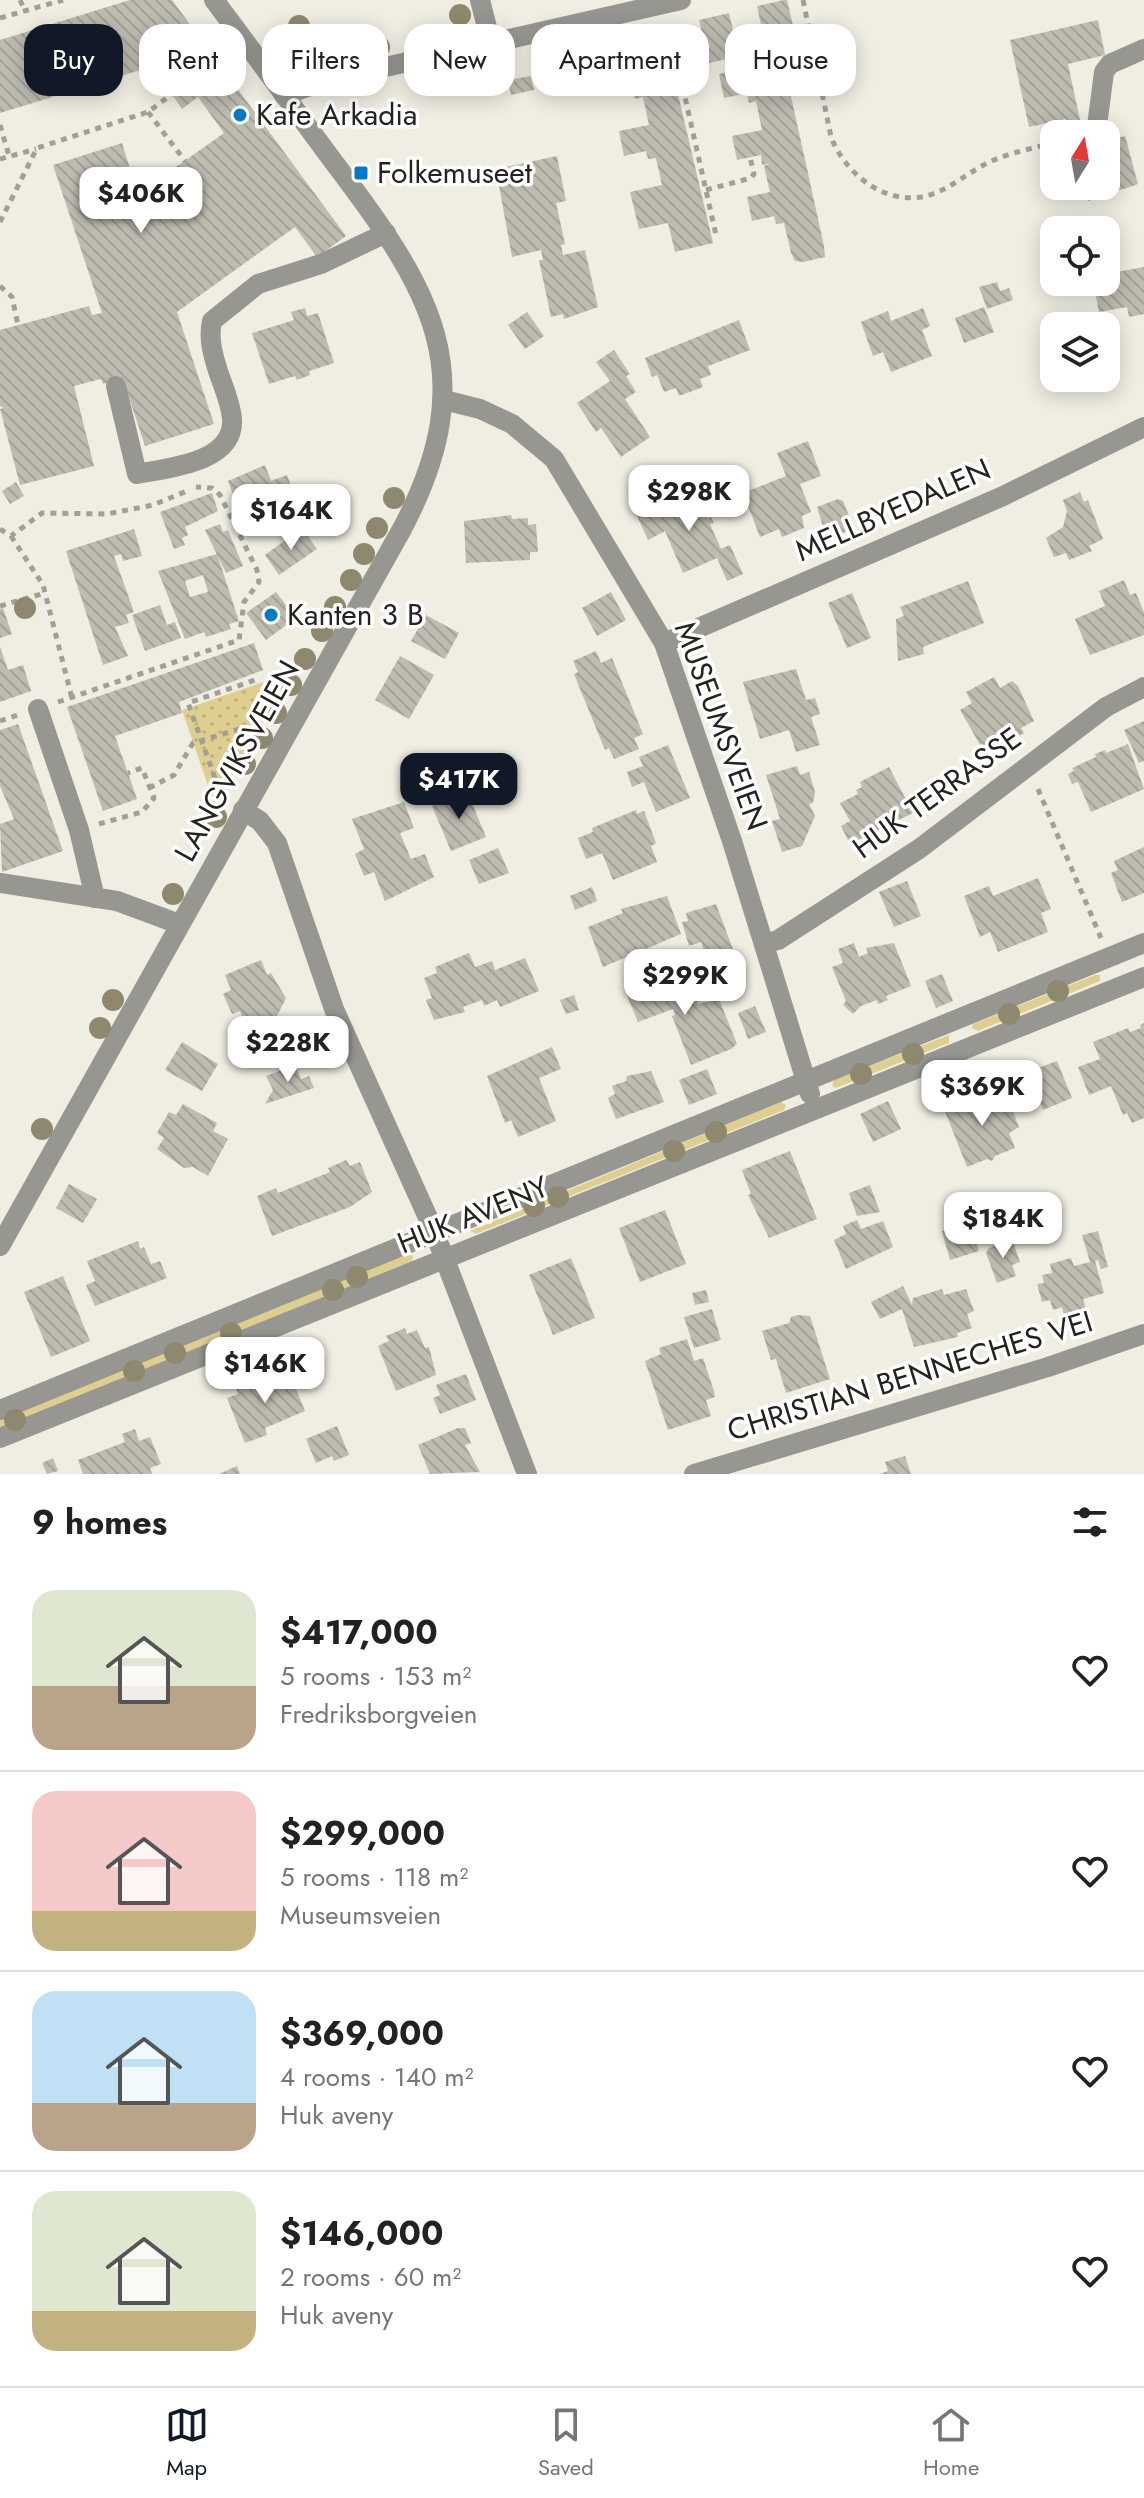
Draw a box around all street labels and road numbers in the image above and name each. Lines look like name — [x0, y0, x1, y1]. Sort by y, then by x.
street label: MELLBYEDALEN — [788, 447, 997, 572]
street label: MUSEUMSVEIEN — [664, 616, 779, 836]
street label: LANGVIKSVEIEN — [164, 652, 310, 869]
street label: HUK TERRASSE — [843, 717, 1030, 869]
street label: HUK AVENY — [391, 1165, 555, 1264]
street label: CHRISTIAN BENNECHES VEI — [722, 1299, 1098, 1452]

